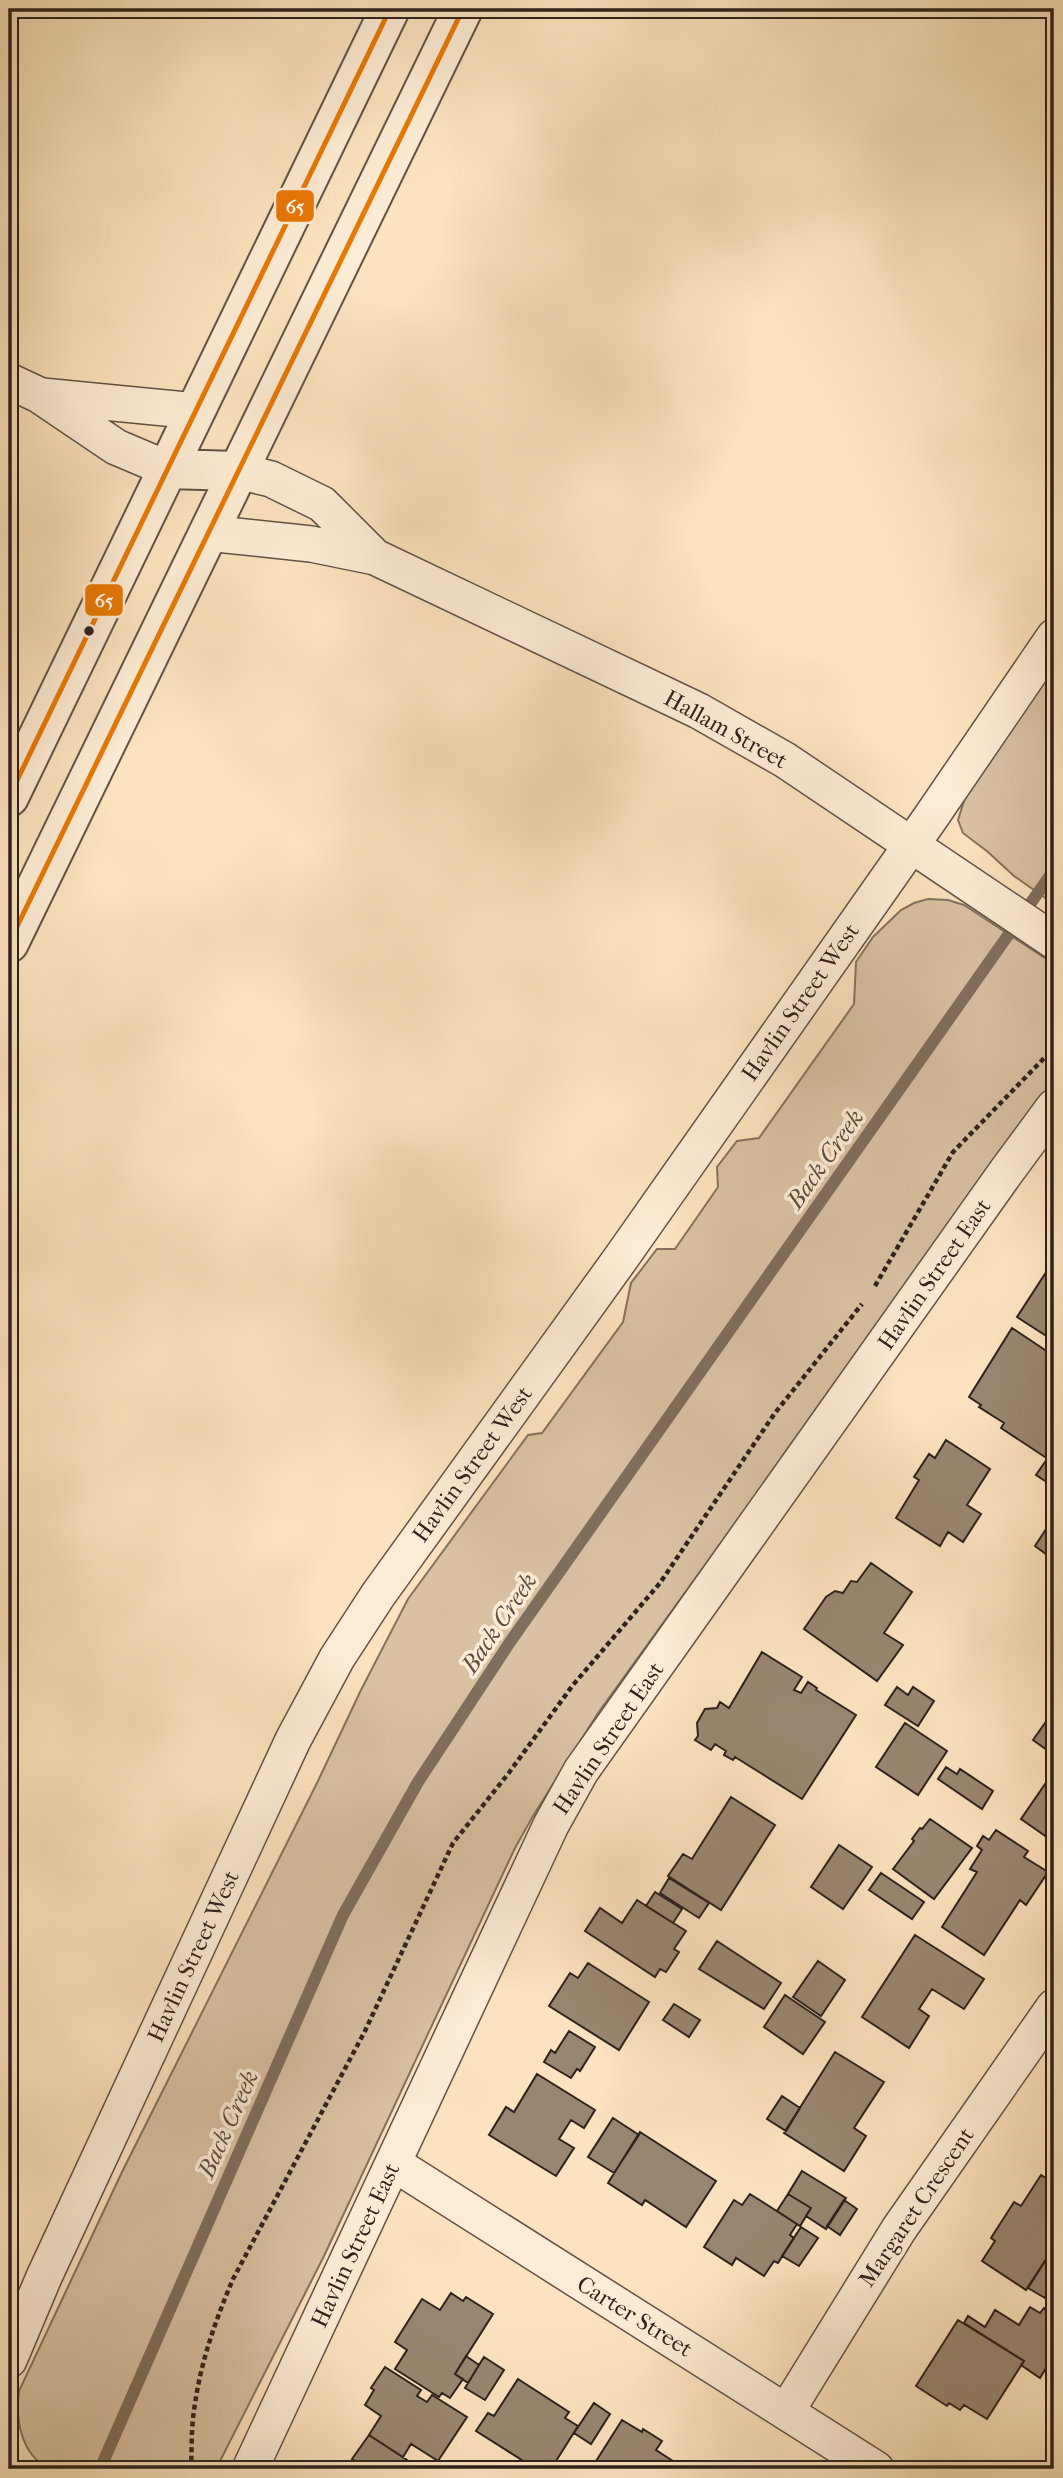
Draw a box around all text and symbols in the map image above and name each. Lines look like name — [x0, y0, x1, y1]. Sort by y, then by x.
line badge: 65 — [275, 189, 315, 223]
text: 65 — [286, 196, 304, 218]
line badge: 65 — [84, 583, 124, 617]
text: 65 — [95, 590, 113, 612]
unlabelled marker — [82, 624, 96, 638]
street label: Hallam Street — [659, 684, 792, 774]
street label: Havlin Street West — [736, 918, 865, 1086]
water label: Back Creek — [780, 1104, 869, 1216]
street label: Havlin Street East — [872, 1194, 997, 1355]
street label: Havlin Street West — [407, 1381, 538, 1547]
water label: Back Creek — [454, 1568, 543, 1680]
street label: Havlin Street East — [547, 1657, 669, 1820]
street label: Havlin Street West — [142, 1866, 245, 2046]
water label: Back Creek — [191, 2066, 264, 2184]
street label: Margaret Crescent — [853, 2123, 980, 2292]
street label: Havlin Street East — [306, 2159, 405, 2332]
street label: Carter Street — [572, 2270, 697, 2363]

